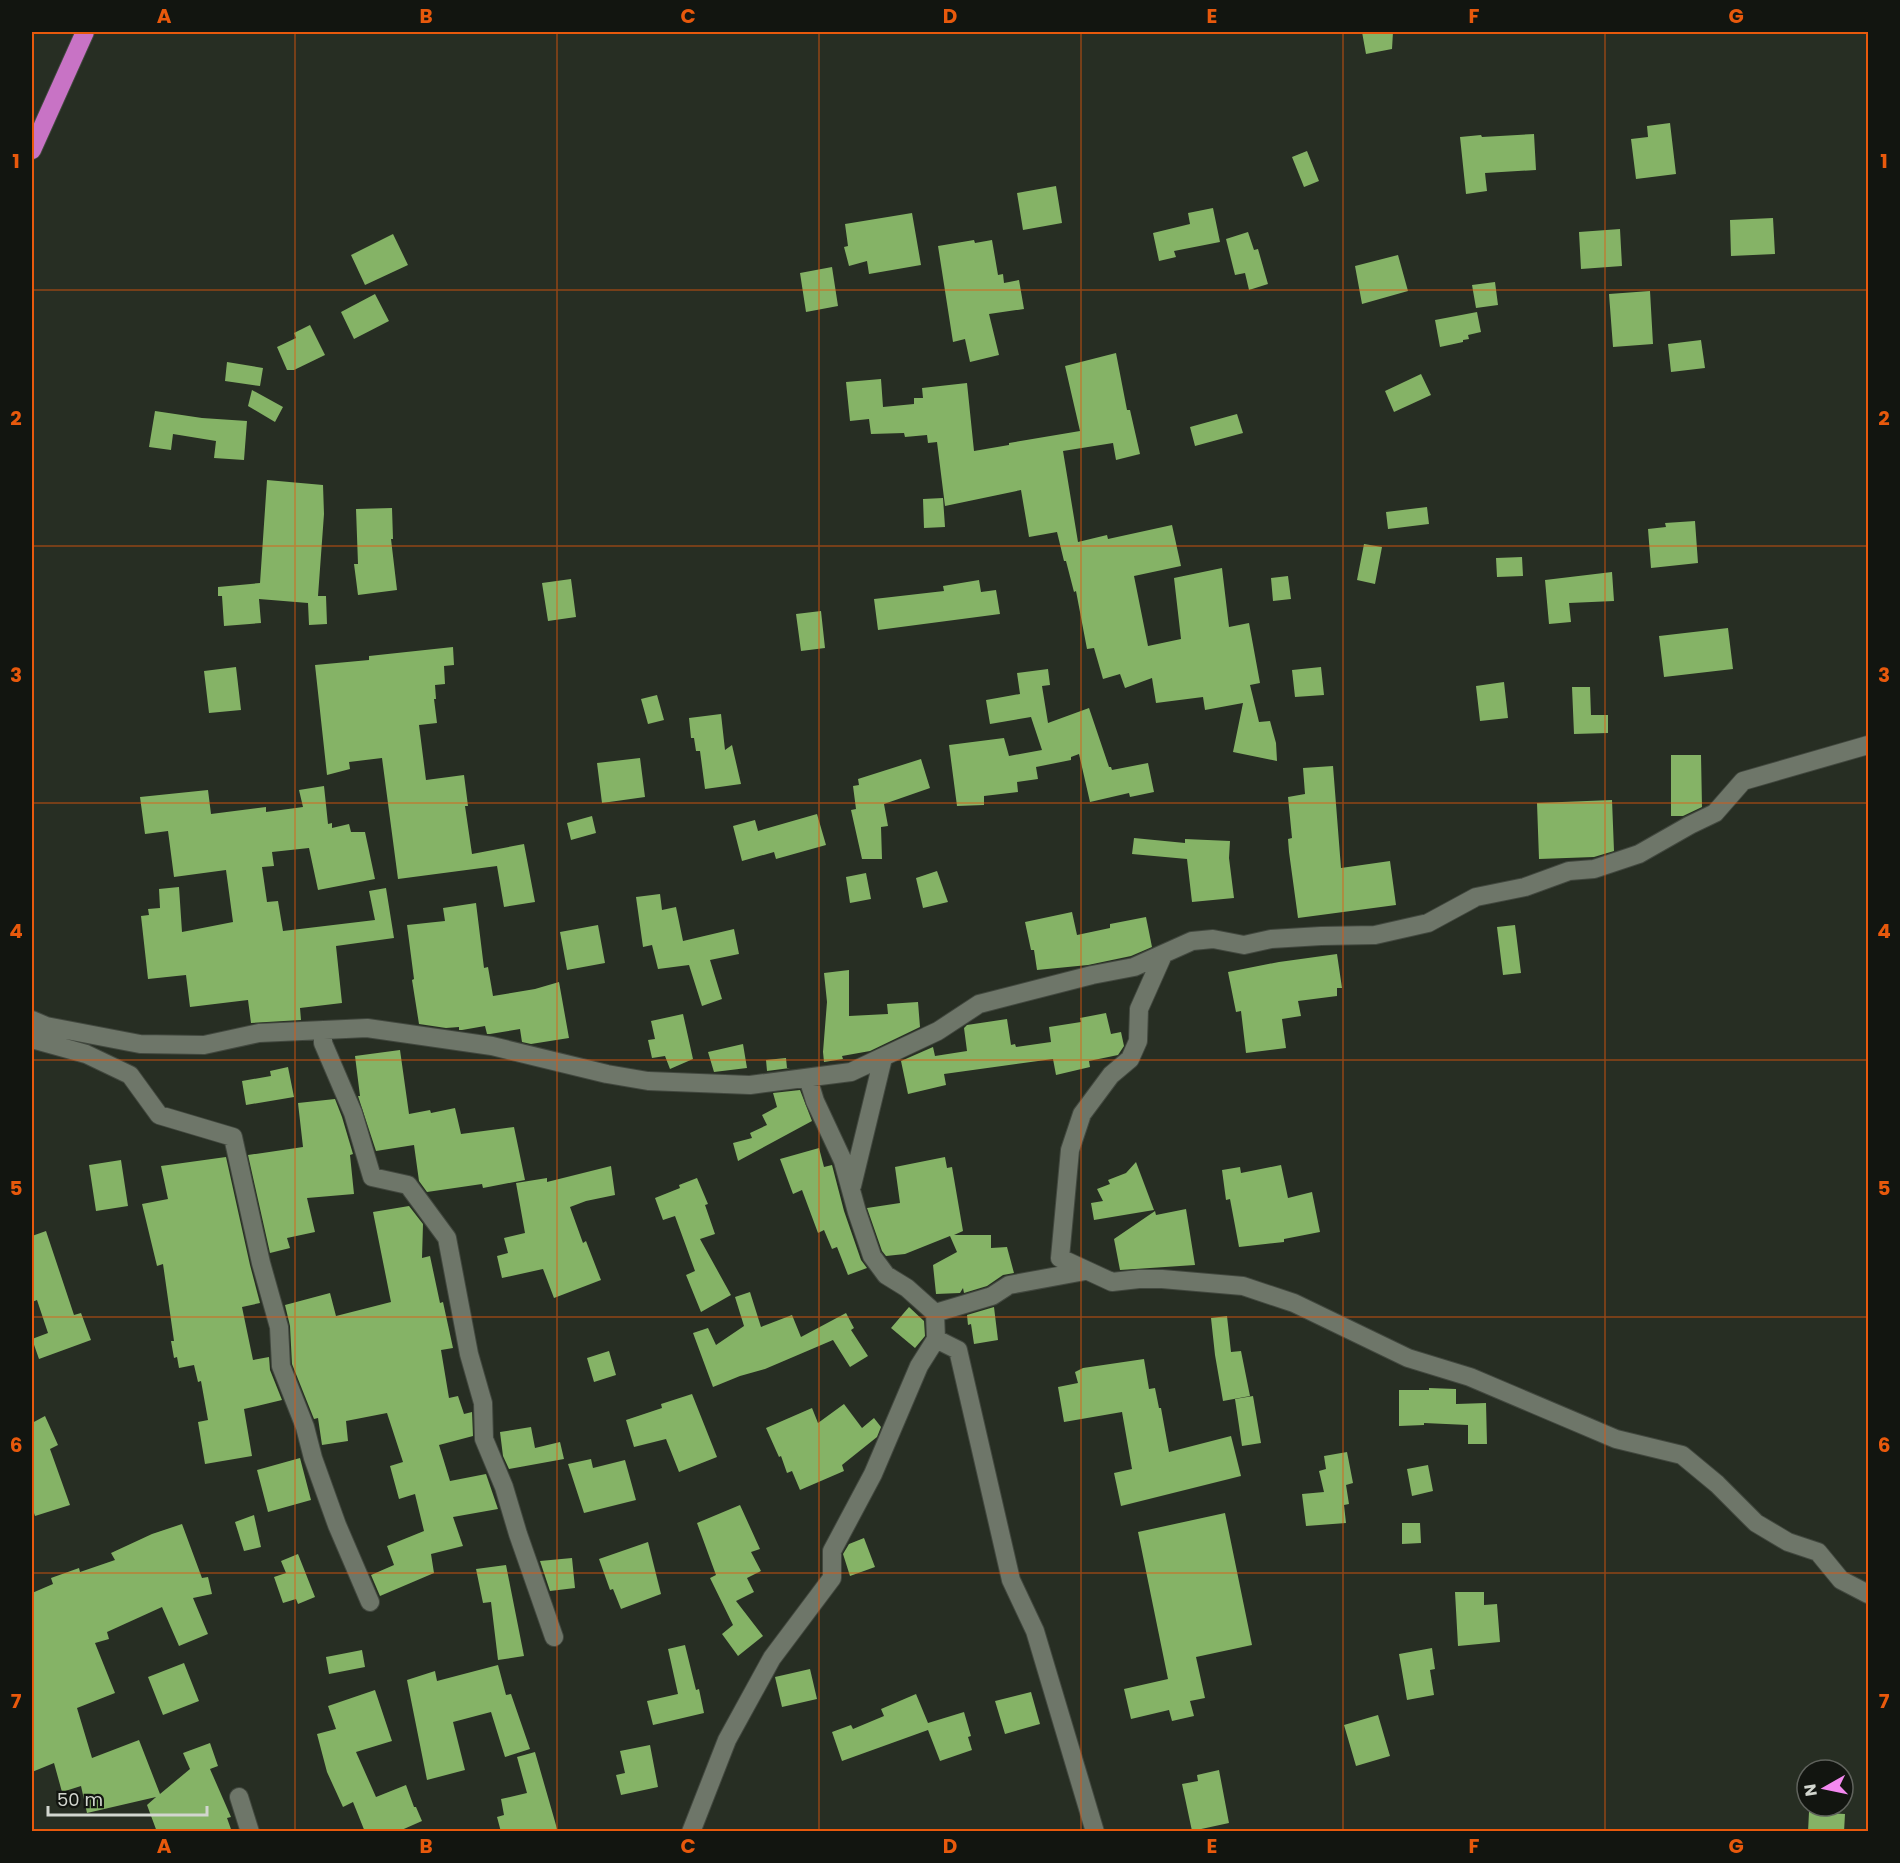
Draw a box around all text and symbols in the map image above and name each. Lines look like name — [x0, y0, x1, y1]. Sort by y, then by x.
text: A — [157, 2, 172, 30]
text: B — [419, 2, 433, 30]
text: C — [680, 2, 696, 30]
text: D — [943, 2, 957, 30]
text: E — [1207, 2, 1217, 30]
text: F — [1469, 2, 1480, 30]
text: G — [1728, 2, 1744, 30]
text: 1 — [12, 147, 20, 175]
text: 1 — [1880, 147, 1888, 175]
text: 2 — [10, 404, 22, 432]
text: 2 — [1878, 404, 1890, 432]
text: 3 — [10, 661, 22, 689]
text: 3 — [1878, 661, 1890, 689]
text: 4 — [9, 917, 23, 945]
text: 4 — [1877, 917, 1891, 945]
text: 5 — [10, 1174, 23, 1202]
text: 5 — [1878, 1174, 1891, 1202]
text: 6 — [10, 1431, 22, 1459]
text: 6 — [1878, 1431, 1890, 1459]
text: 7 — [11, 1687, 22, 1715]
text: 7 — [1879, 1687, 1890, 1715]
north arrow — [1795, 1758, 1855, 1818]
scale bar — [48, 1779, 207, 1817]
text: N — [1798, 1783, 1823, 1798]
text: 50 m — [57, 1787, 103, 1812]
text: A — [157, 1832, 172, 1860]
text: B — [419, 1832, 433, 1860]
text: C — [680, 1832, 696, 1860]
text: D — [943, 1832, 957, 1860]
text: E — [1207, 1832, 1217, 1860]
text: F — [1469, 1832, 1480, 1860]
text: G — [1728, 1832, 1744, 1860]

